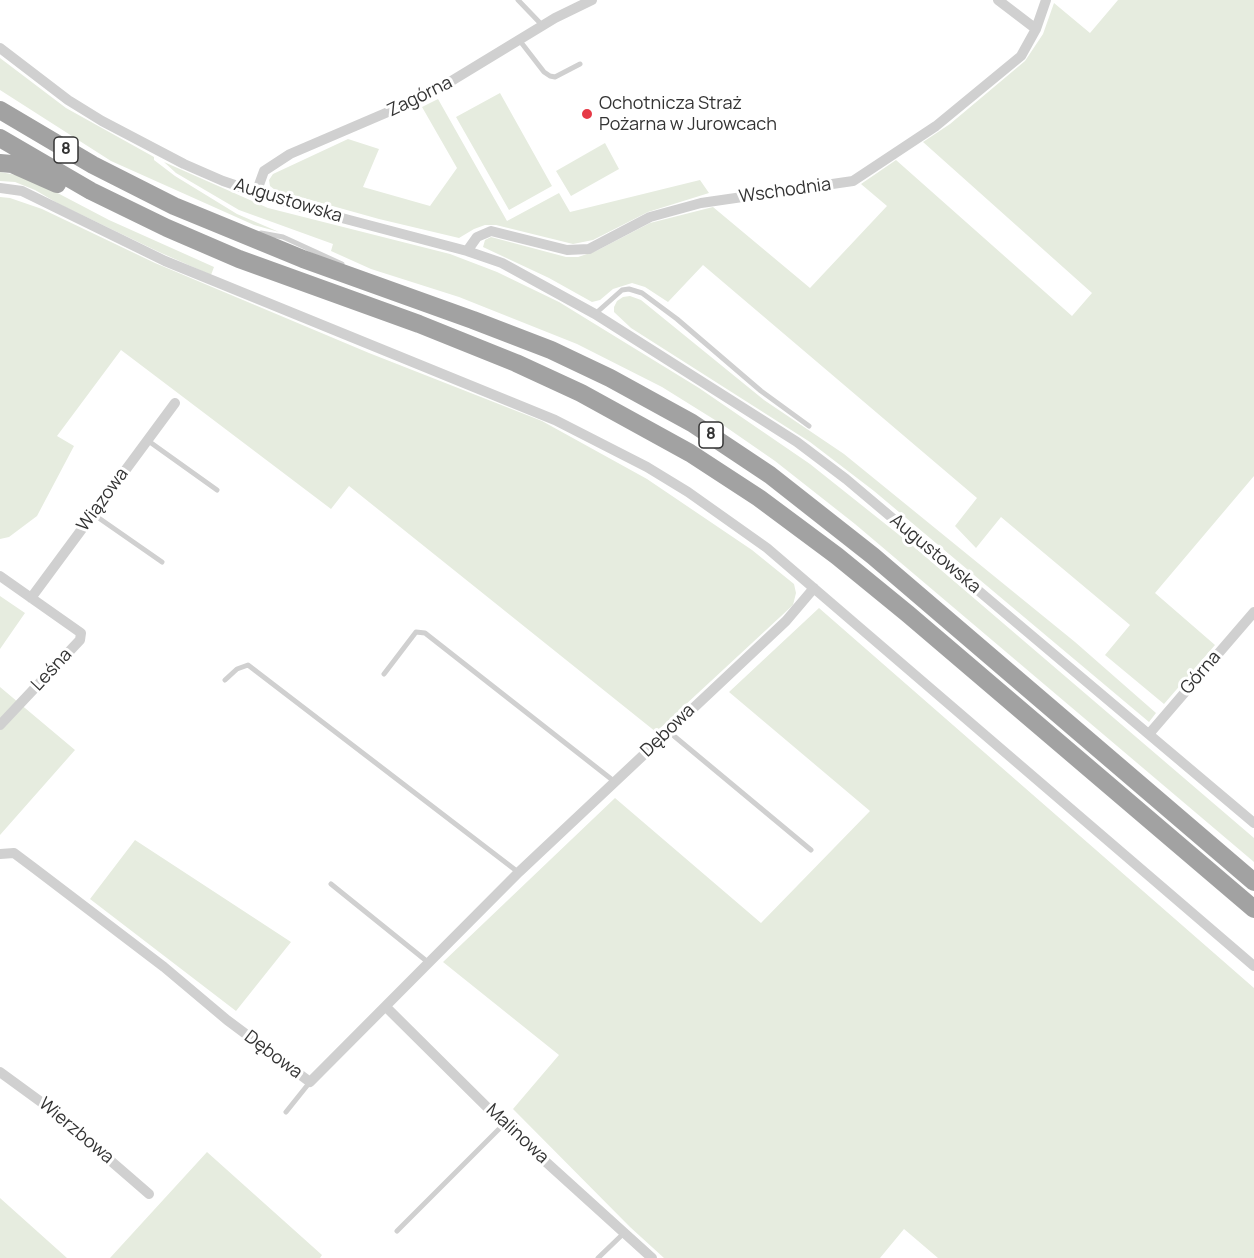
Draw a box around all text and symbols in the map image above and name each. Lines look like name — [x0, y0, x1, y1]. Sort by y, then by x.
street label: Zagórna — [384, 72, 456, 122]
place label: Ochotnicza Straż Pożarna w Jurowcach — [599, 93, 777, 136]
marker: Ochotnicza Straż Pożarna w Jurowcach — [580, 107, 594, 121]
road number: 8 — [54, 137, 78, 163]
street label: Augustowska — [231, 174, 345, 228]
street label: Wschodnia — [738, 174, 832, 208]
road number: 8 — [699, 422, 723, 448]
street label: Wiązowa — [73, 464, 133, 536]
street label: Augustowska — [885, 510, 985, 598]
street label: Leśna — [27, 644, 77, 696]
street label: Górna — [1176, 647, 1226, 699]
street label: Dębowa — [636, 700, 700, 762]
street label: Dębowa — [240, 1026, 306, 1084]
street label: Wierzbowa — [34, 1093, 118, 1169]
street label: Malinowa — [481, 1100, 553, 1168]

